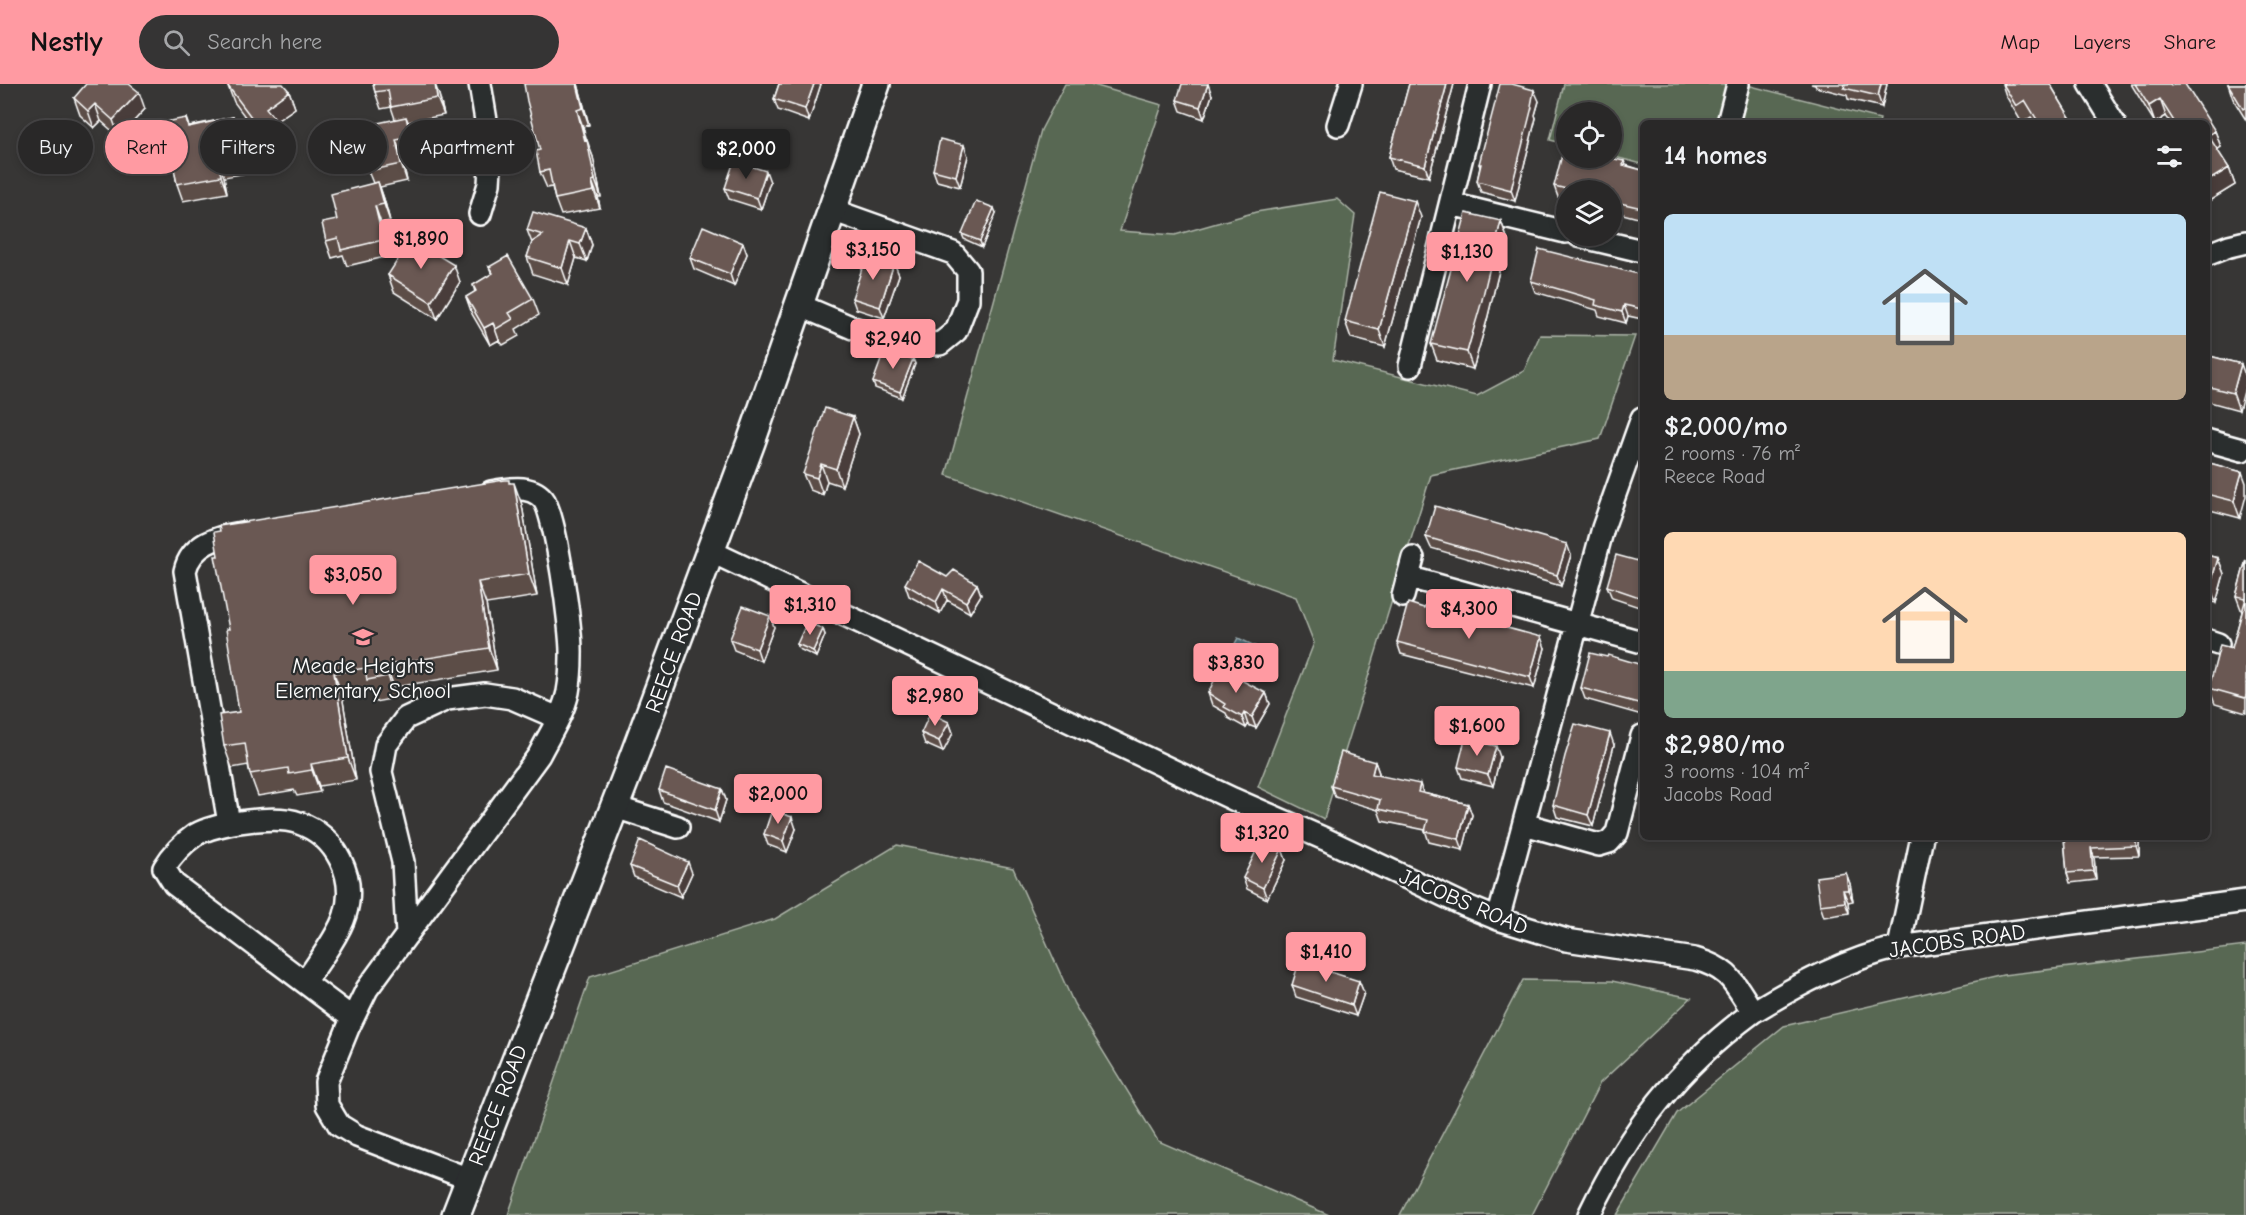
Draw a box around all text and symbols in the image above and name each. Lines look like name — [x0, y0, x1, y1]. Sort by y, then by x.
search box — [139, 15, 559, 69]
text: Nestly — [30, 26, 103, 58]
icon: search — [160, 26, 193, 59]
text: Search here — [208, 29, 322, 55]
text: Map — [2001, 30, 2040, 54]
text: Layers — [2073, 30, 2131, 54]
text: Share — [2164, 30, 2216, 54]
map controls — [1556, 102, 1622, 246]
button: locate — [1556, 102, 1622, 168]
chip: Buy — [18, 120, 93, 174]
chip: Rent — [105, 120, 188, 174]
chip: Filters — [200, 120, 296, 174]
chip: New — [308, 120, 387, 174]
chip: Apartment — [399, 120, 535, 174]
pin: $2,000 — [697, 129, 795, 180]
text: $2,000 — [716, 137, 776, 160]
icon: filters — [2153, 140, 2186, 173]
text: 14 homes — [1664, 141, 1767, 171]
button: layers — [1556, 180, 1622, 246]
pin: $1,890 — [372, 219, 470, 270]
text: $1,890 — [393, 227, 449, 250]
pin: $3,150 — [824, 230, 922, 281]
pin: $1,130 — [1418, 232, 1516, 283]
text: $3,150 — [845, 238, 901, 261]
text: $1,130 — [1441, 240, 1493, 263]
icon: home — [1871, 253, 1979, 361]
pin: $2,940 — [844, 319, 942, 370]
text: $2,940 — [864, 327, 922, 350]
text: $2,000/mo — [1664, 412, 1788, 442]
text: 2 rooms · 76 m² — [1664, 442, 1800, 465]
text: Reece Road — [1664, 465, 1765, 488]
pin: $3,050 — [304, 555, 402, 606]
text: $3,050 — [323, 563, 383, 586]
icon: home — [1871, 571, 1979, 679]
pin: $1,310 — [761, 585, 859, 636]
street label: REECE ROAD — [640, 588, 708, 717]
pin: $4,300 — [1420, 589, 1518, 640]
text: $1,310 — [784, 593, 836, 616]
text: $4,300 — [1440, 597, 1498, 620]
school or university icon: Meade Heights Elementary School — [351, 625, 375, 649]
pin: $3,830 — [1187, 643, 1285, 694]
text: $3,830 — [1207, 651, 1265, 674]
place label: Meade Heights Elementary School — [275, 653, 451, 704]
pin: $2,980 — [886, 676, 984, 727]
text: $2,980 — [906, 684, 964, 707]
pin: $1,600 — [1428, 706, 1526, 757]
text: $1,600 — [1448, 714, 1506, 737]
text: $2,980/mo — [1664, 730, 1785, 760]
text: 3 rooms · 104 m² — [1664, 760, 1809, 783]
pin: $2,000 — [729, 774, 827, 825]
text: $2,000 — [748, 782, 808, 805]
text: Jacobs Road — [1664, 783, 1772, 806]
pin: $1,320 — [1213, 813, 1311, 864]
text: $1,320 — [1235, 821, 1289, 844]
street label: JACOBS ROAD — [1395, 863, 1532, 941]
street label: JACOBS ROAD — [1887, 919, 2027, 963]
pin: $1,410 — [1277, 932, 1375, 983]
text: $1,410 — [1300, 940, 1352, 963]
street label: REECE ROAD — [463, 1041, 533, 1169]

